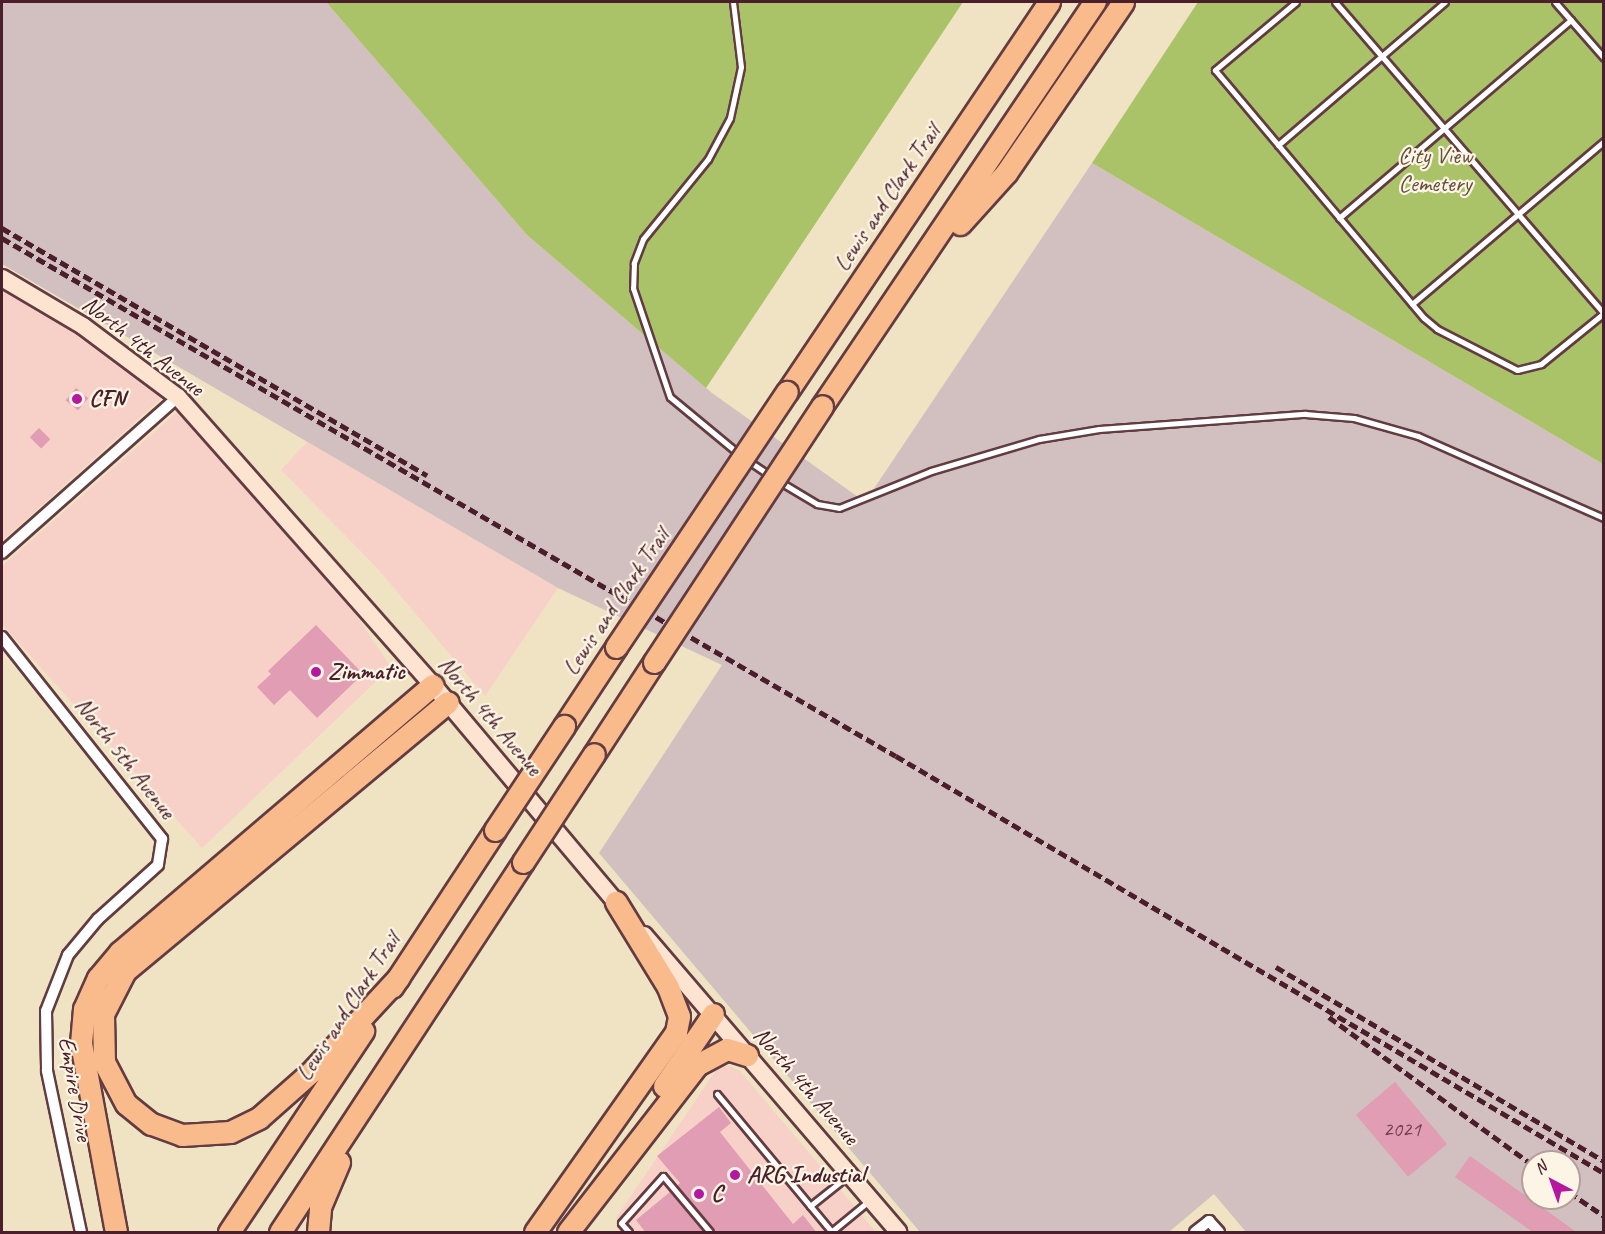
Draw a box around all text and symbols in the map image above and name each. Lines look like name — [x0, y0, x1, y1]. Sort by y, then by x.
street label: Lewis and Clark Trail — [827, 119, 947, 277]
park label: City View Cemetery — [1398, 142, 1472, 198]
street label: North 4th Avenue — [76, 289, 210, 403]
place label: CFN — [89, 385, 126, 413]
marker: CFN — [70, 392, 84, 406]
street label: Lewis and Clark Trail — [556, 523, 676, 681]
street label: North 4th Avenue — [432, 651, 548, 781]
place label: Zimmatic — [328, 658, 405, 686]
marker: Zimmatic — [309, 665, 323, 679]
street label: North 5th Avenue — [68, 691, 182, 825]
street label: Lewis and Clark Trail — [289, 927, 407, 1087]
street label: North 4th Avenue — [747, 1021, 865, 1151]
street label: Empire Drive — [52, 1035, 98, 1143]
house number: 2021 — [1383, 1116, 1421, 1142]
north arrow — [1521, 1150, 1581, 1210]
text: N — [1530, 1157, 1551, 1179]
place label: ARG Industial — [747, 1161, 865, 1189]
marker: ARG Industial — [728, 1168, 742, 1182]
place label: C — [711, 1180, 722, 1208]
marker: C — [692, 1187, 706, 1201]

